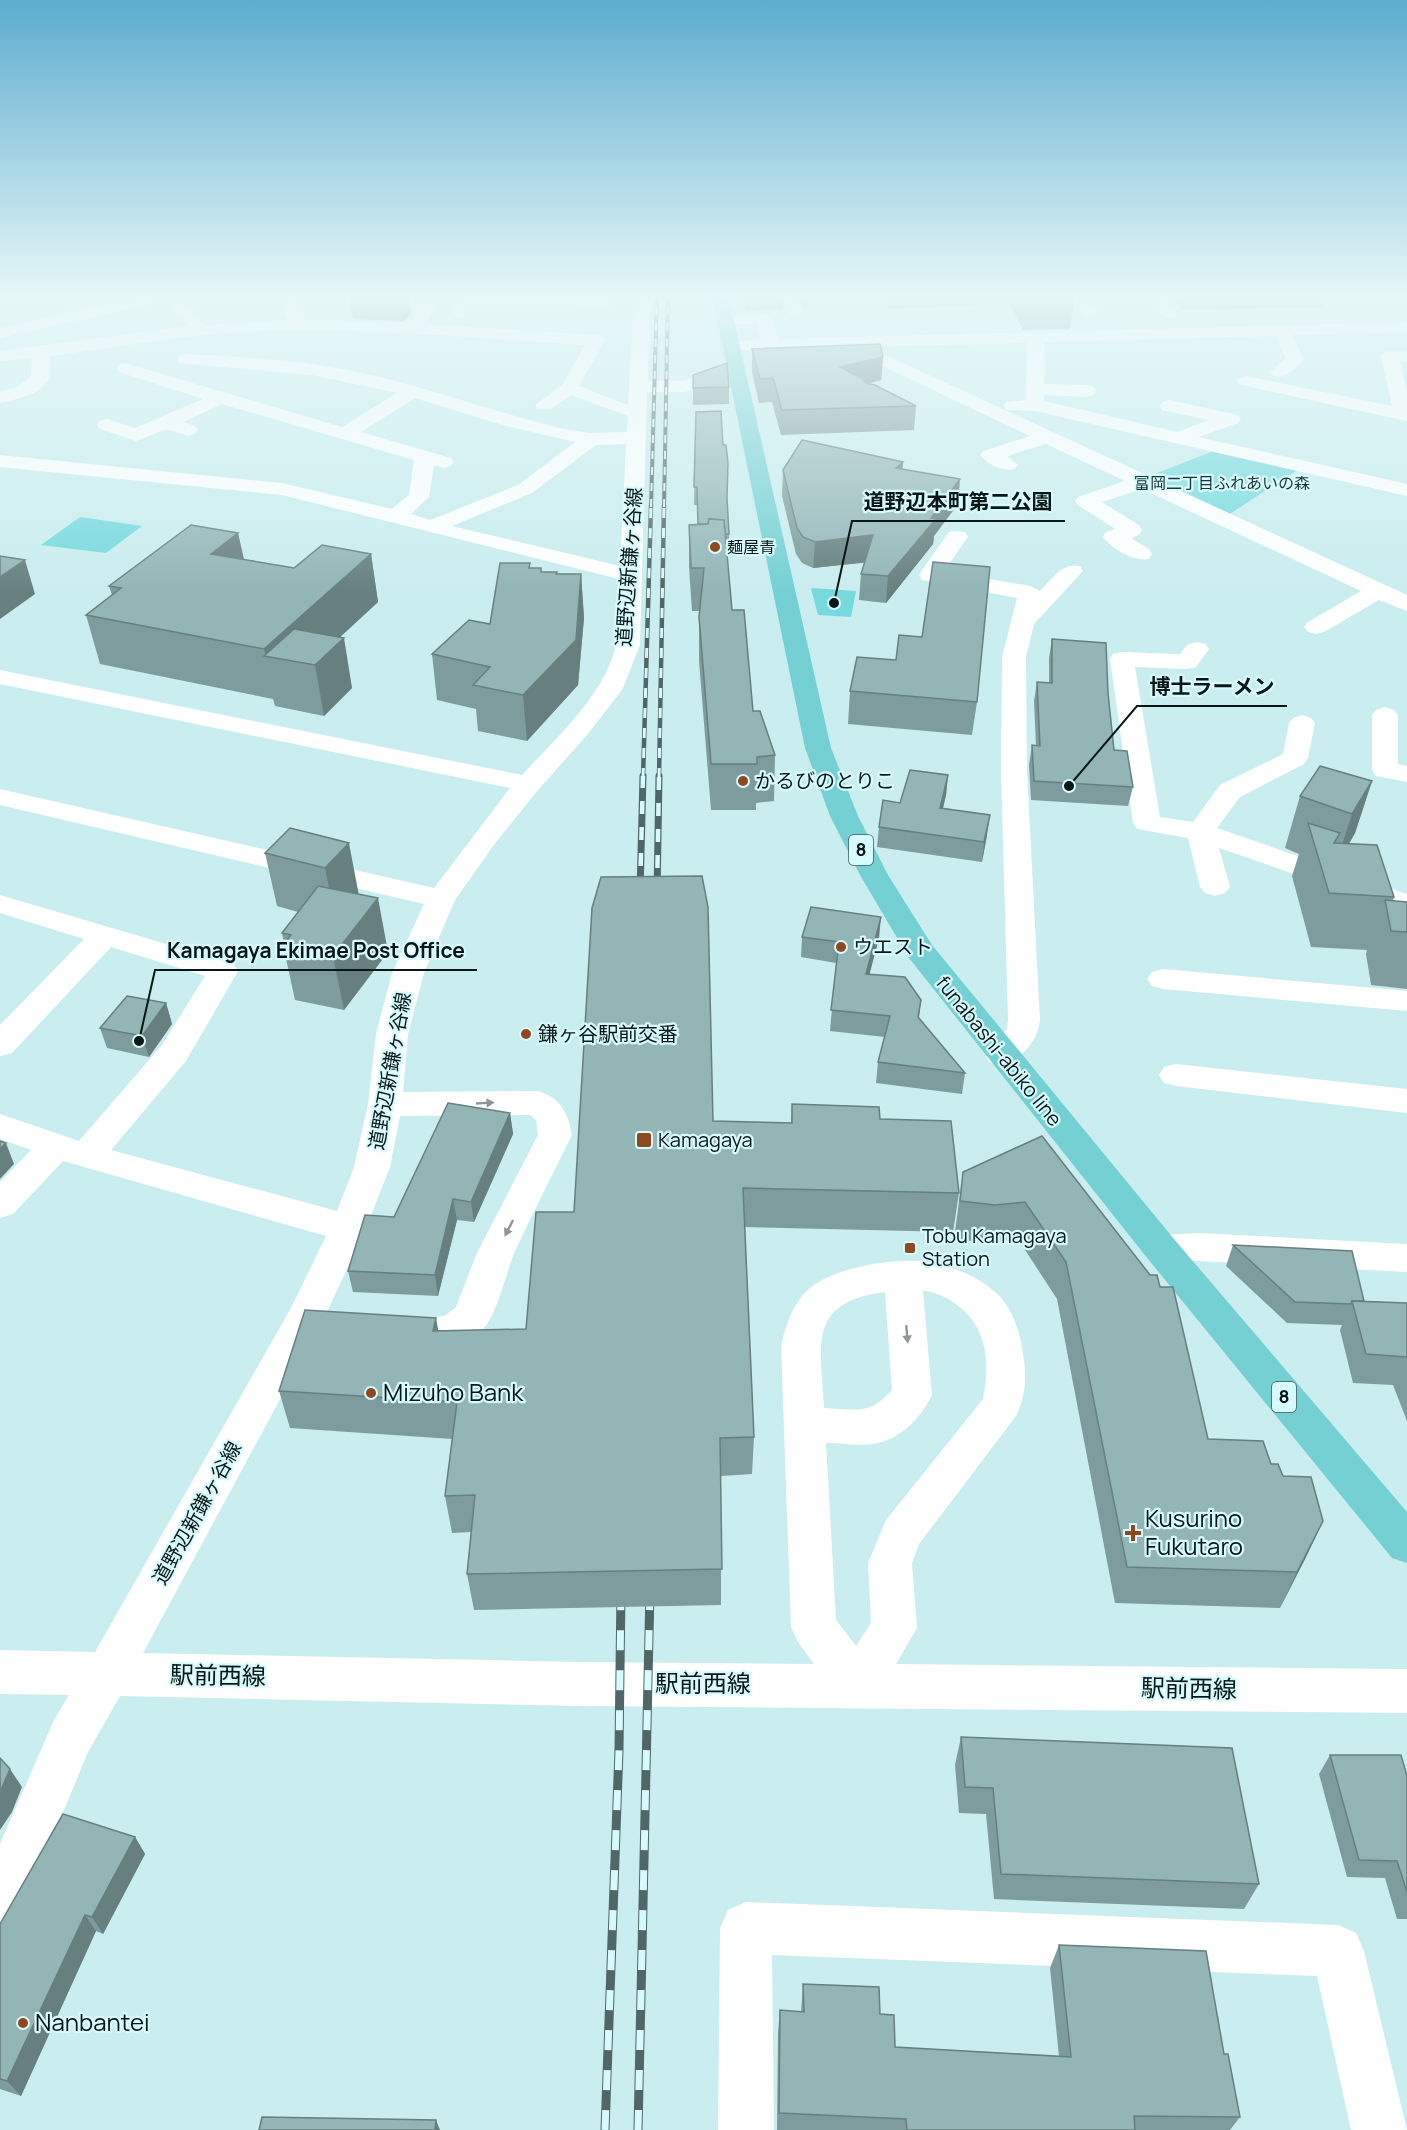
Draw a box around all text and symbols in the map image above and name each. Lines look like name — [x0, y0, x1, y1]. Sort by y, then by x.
park label: 富岡二丁目ふれあいの森 — [1134, 472, 1310, 494]
callout: 道野辺本町第二公園 — [852, 482, 1065, 521]
street label: 道野辺新鎌ヶ谷線 — [609, 486, 648, 648]
text: 道野辺本町第二公園 — [864, 487, 1053, 515]
place label: 麺屋青 — [727, 536, 775, 558]
marker: 麺屋青 — [708, 540, 722, 554]
callout: 博士ラーメン — [1137, 667, 1287, 706]
text: 博士ラーメン — [1149, 672, 1275, 700]
place label: かるびのとりこ — [755, 767, 895, 794]
marker: かるびのとりこ — [736, 774, 750, 788]
road number: 8 — [849, 835, 873, 865]
callout: Kamagaya Ekimae Post Office — [155, 931, 477, 970]
place label: ウエスト — [853, 933, 933, 960]
text: Kamagaya Ekimae Post Office — [167, 936, 465, 964]
marker: ウエスト — [834, 940, 848, 954]
street label: funabashi-abiko line — [930, 970, 1069, 1132]
street label: 道野辺新鎌ヶ谷線 — [362, 990, 417, 1152]
place label: 鎌ヶ谷駅前交番 — [538, 1020, 678, 1047]
marker: 鎌ヶ谷駅前交番 — [519, 1027, 533, 1041]
one-way arrow — [476, 1099, 495, 1108]
place label: Kamagaya — [658, 1126, 753, 1153]
marker: Kamagaya — [635, 1131, 653, 1149]
one-way arrow — [504, 1220, 514, 1237]
place label: Tobu Kamagaya Station — [922, 1222, 1067, 1272]
marker: Tobu Kamagaya Station — [903, 1241, 917, 1255]
one-way arrow — [903, 1325, 912, 1344]
place label: Mizuho Bank — [383, 1375, 524, 1408]
road number: 8 — [1272, 1382, 1296, 1412]
marker: Mizuho Bank — [364, 1386, 378, 1400]
street label: 道野辺新鎌ヶ谷線 — [146, 1436, 247, 1589]
place label: Kusurino Fukutaro — [1145, 1501, 1243, 1562]
marker: Kusurino Fukutaro — [1126, 1526, 1140, 1540]
street label: 駅前西線 — [170, 1657, 266, 1692]
street label: 駅前西線 — [655, 1666, 751, 1699]
street label: 駅前西線 — [1141, 1670, 1237, 1705]
place label: Nanbantei — [35, 2005, 150, 2038]
marker: Nanbantei — [16, 2016, 30, 2030]

